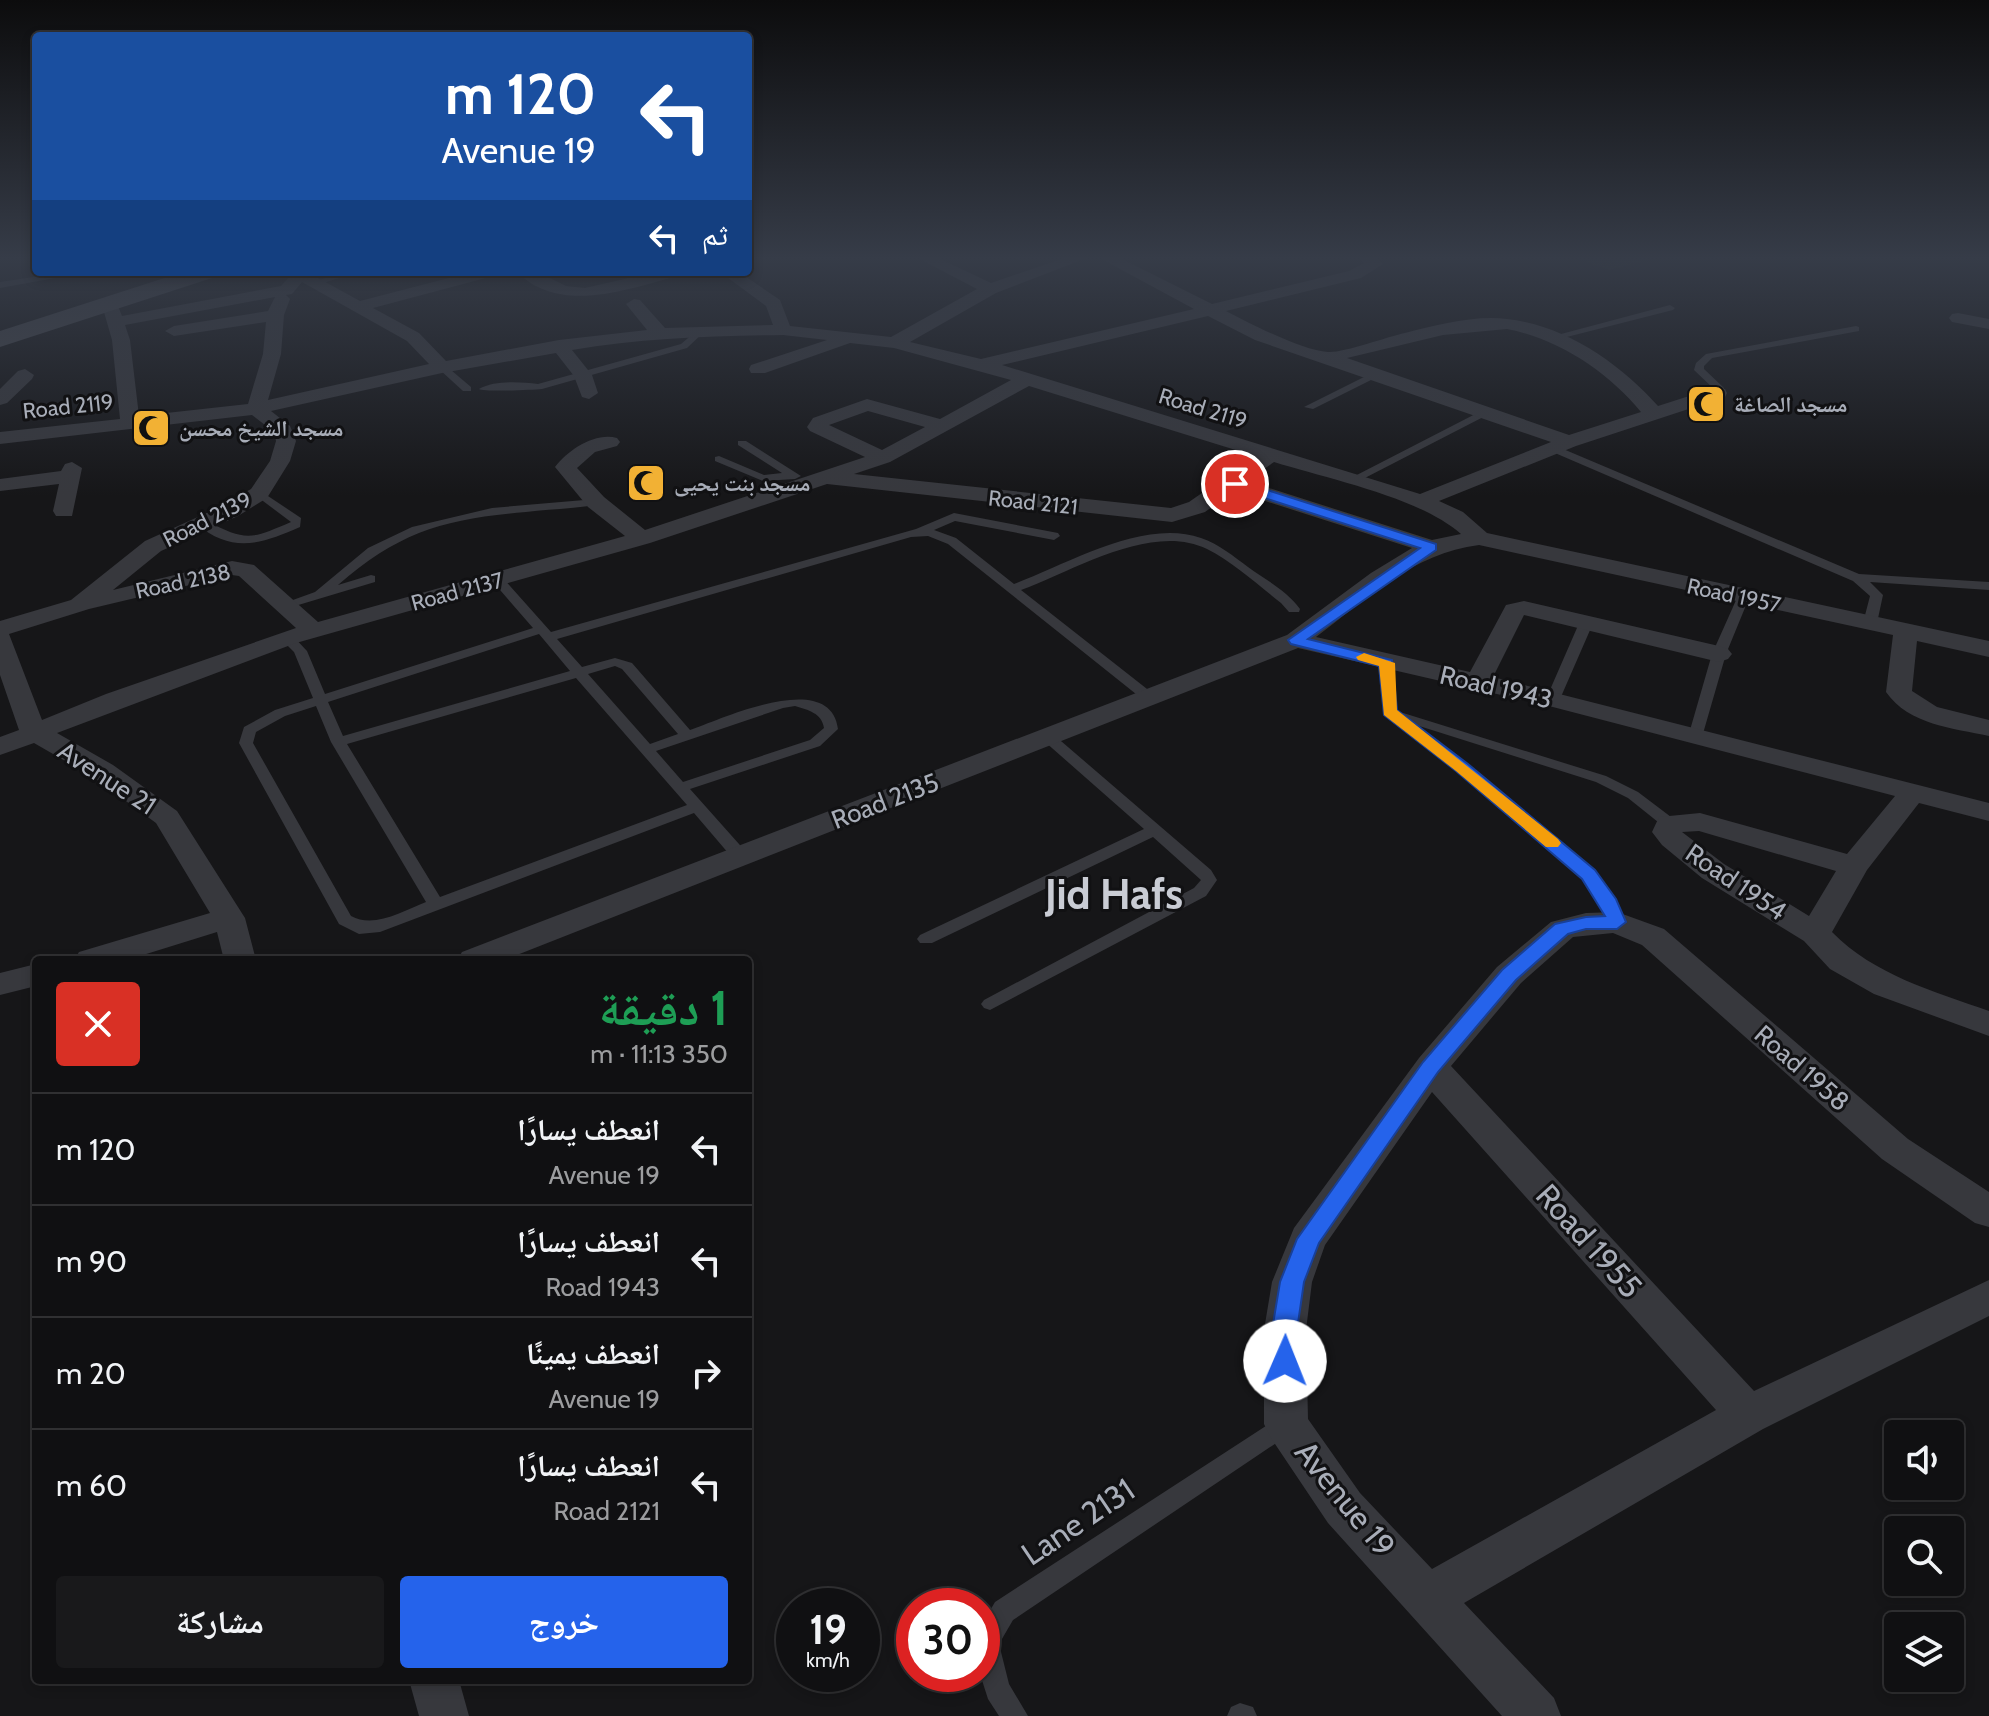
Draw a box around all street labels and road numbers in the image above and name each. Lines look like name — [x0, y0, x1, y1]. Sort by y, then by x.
street label: Road 2119 — [1155, 382, 1250, 435]
street label: Road 2119 — [21, 388, 115, 425]
street label: Road 2121 — [987, 484, 1079, 521]
street label: Road 2139 — [158, 486, 256, 553]
street label: Road 2138 — [133, 558, 233, 605]
street label: Road 2137 — [408, 566, 506, 617]
street label: Road 1957 — [1684, 572, 1783, 619]
street label: Road 1943 — [1437, 659, 1555, 715]
street label: Avenue 21 — [52, 735, 162, 821]
street label: Road 2135 — [827, 766, 943, 836]
street label: Road 1954 — [1680, 837, 1792, 927]
street label: Road 1958 — [1748, 1018, 1856, 1118]
street label: Road 1955 — [1528, 1176, 1651, 1306]
street label: Avenue 19 — [1287, 1433, 1404, 1564]
street label: Lane 2131 — [1014, 1470, 1142, 1573]

